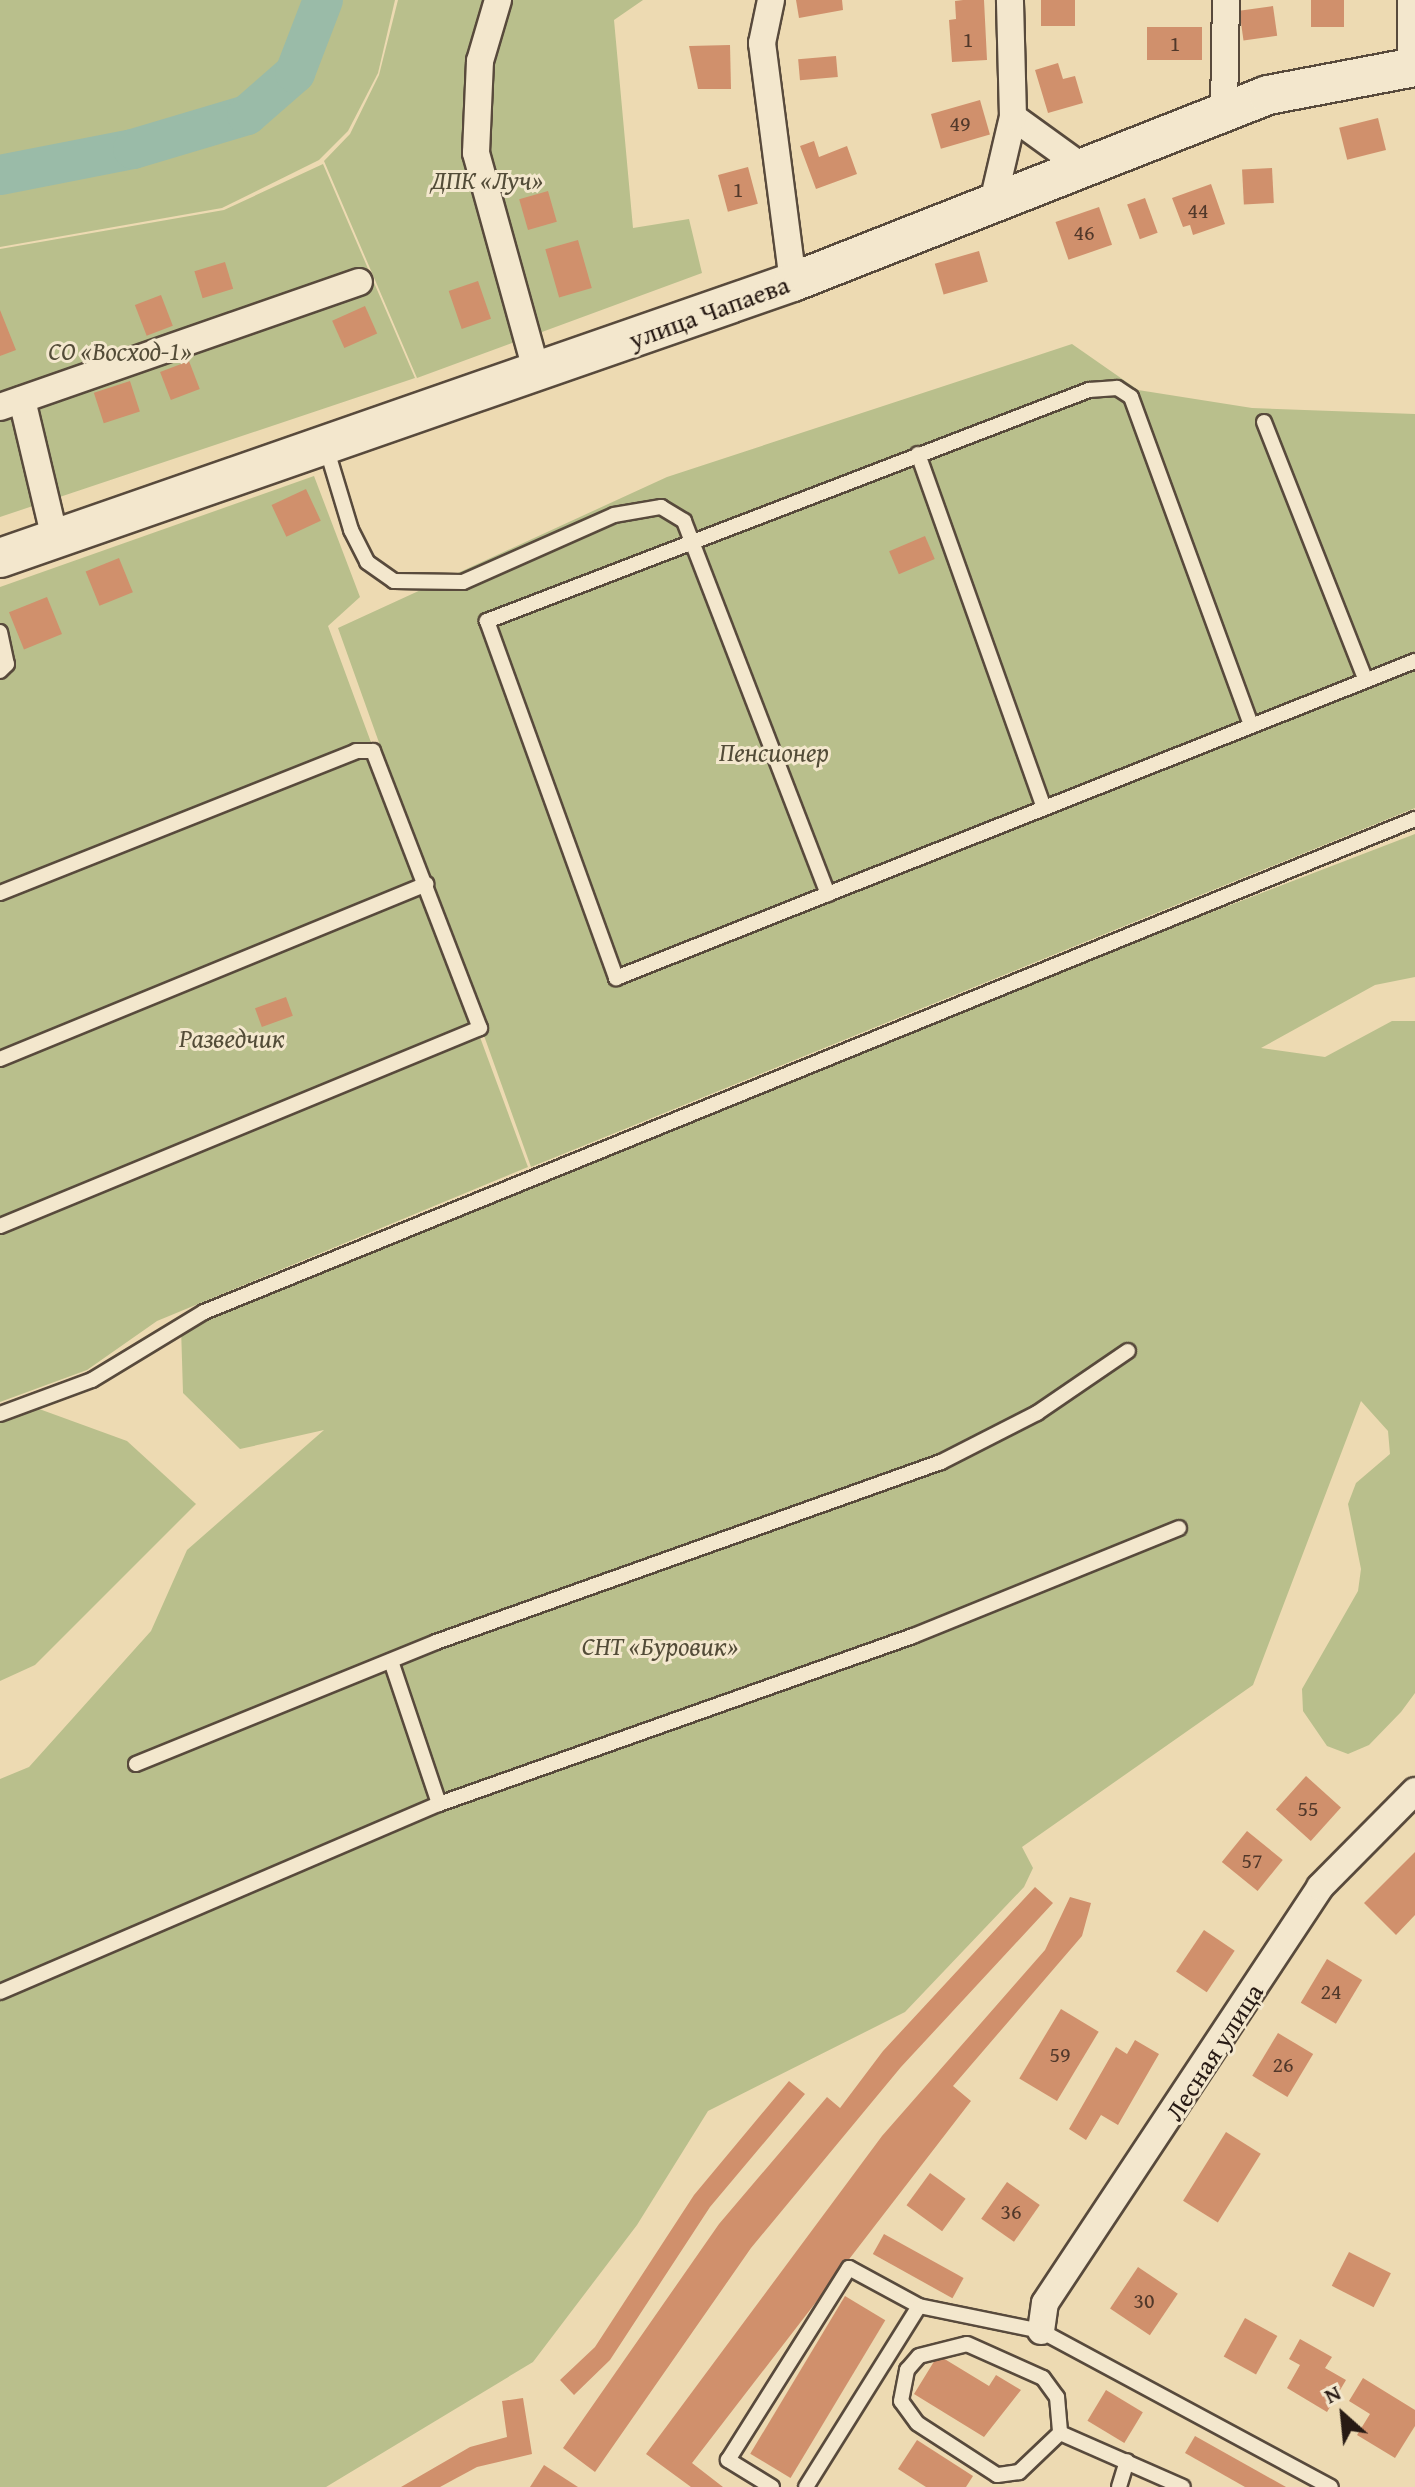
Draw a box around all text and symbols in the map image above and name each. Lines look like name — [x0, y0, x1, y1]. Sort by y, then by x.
house number: 1 — [963, 27, 973, 53]
house number: 1 — [1170, 31, 1180, 57]
house number: 49 — [949, 111, 971, 137]
park label: ДПК «Луч» — [431, 164, 543, 196]
house number: 1 — [733, 177, 743, 203]
house number: 44 — [1187, 198, 1209, 224]
house number: 46 — [1073, 220, 1095, 246]
street label: улица Чапаева — [625, 269, 793, 355]
park label: СО «Восход-1» — [48, 335, 192, 367]
park label: Пенсионер — [719, 736, 829, 768]
park label: Разведчик — [179, 1022, 285, 1054]
park label: СНТ «Буровик» — [582, 1630, 738, 1662]
house number: 55 — [1297, 1796, 1319, 1822]
house number: 57 — [1241, 1848, 1263, 1874]
street label: Лесная улица — [1158, 1978, 1270, 2126]
house number: 24 — [1320, 1979, 1342, 2005]
house number: 59 — [1049, 2042, 1071, 2068]
house number: 26 — [1272, 2052, 1294, 2078]
house number: 36 — [1000, 2199, 1022, 2225]
house number: 30 — [1133, 2288, 1155, 2314]
north arrow — [1303, 2375, 1383, 2455]
text: N — [1318, 2376, 1346, 2411]

